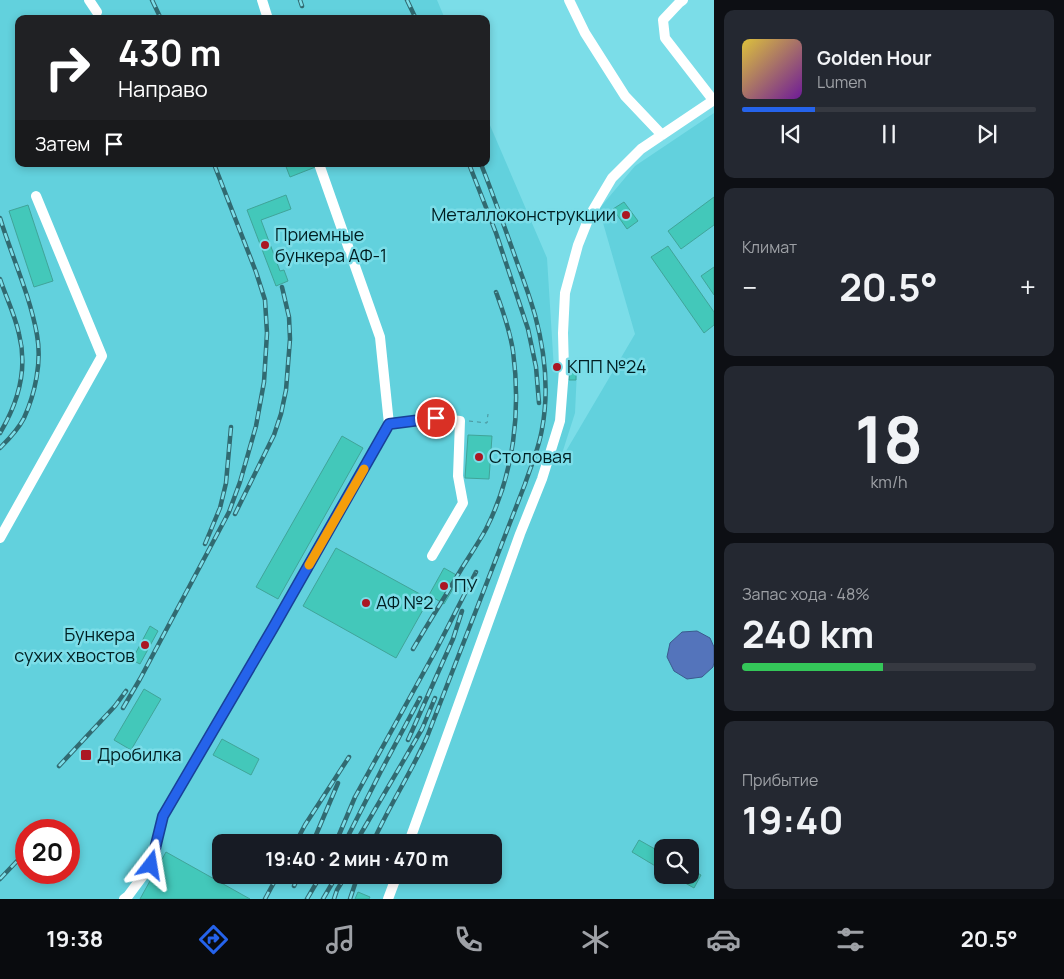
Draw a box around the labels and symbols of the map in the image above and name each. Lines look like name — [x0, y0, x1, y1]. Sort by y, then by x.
place label: Металлоконструкции — [431, 202, 616, 226]
marker: Металлоконструкции — [620, 209, 632, 221]
place label: Приемные бункера АФ-1 — [275, 222, 387, 267]
marker: Приемные бункера АФ-1 — [259, 239, 271, 251]
place label: КПП №24 — [567, 354, 647, 378]
marker: КПП №24 — [551, 361, 563, 373]
pin — [415, 397, 457, 439]
place label: Столовая — [489, 444, 572, 468]
marker: Столовая — [473, 451, 485, 463]
place label: ПУ — [454, 573, 478, 597]
marker: ПУ — [438, 580, 450, 592]
place label: АФ №2 — [376, 590, 434, 614]
marker: АФ №2 — [360, 597, 372, 609]
place label: Бункера сухих хвостов — [14, 622, 135, 667]
marker: Бункера сухих хвостов — [139, 639, 151, 651]
place label: Дробилка — [97, 742, 182, 766]
marker: Дробилка — [79, 748, 93, 762]
speed limit sign: 20 — [15, 819, 80, 884]
position arrow — [124, 838, 176, 890]

